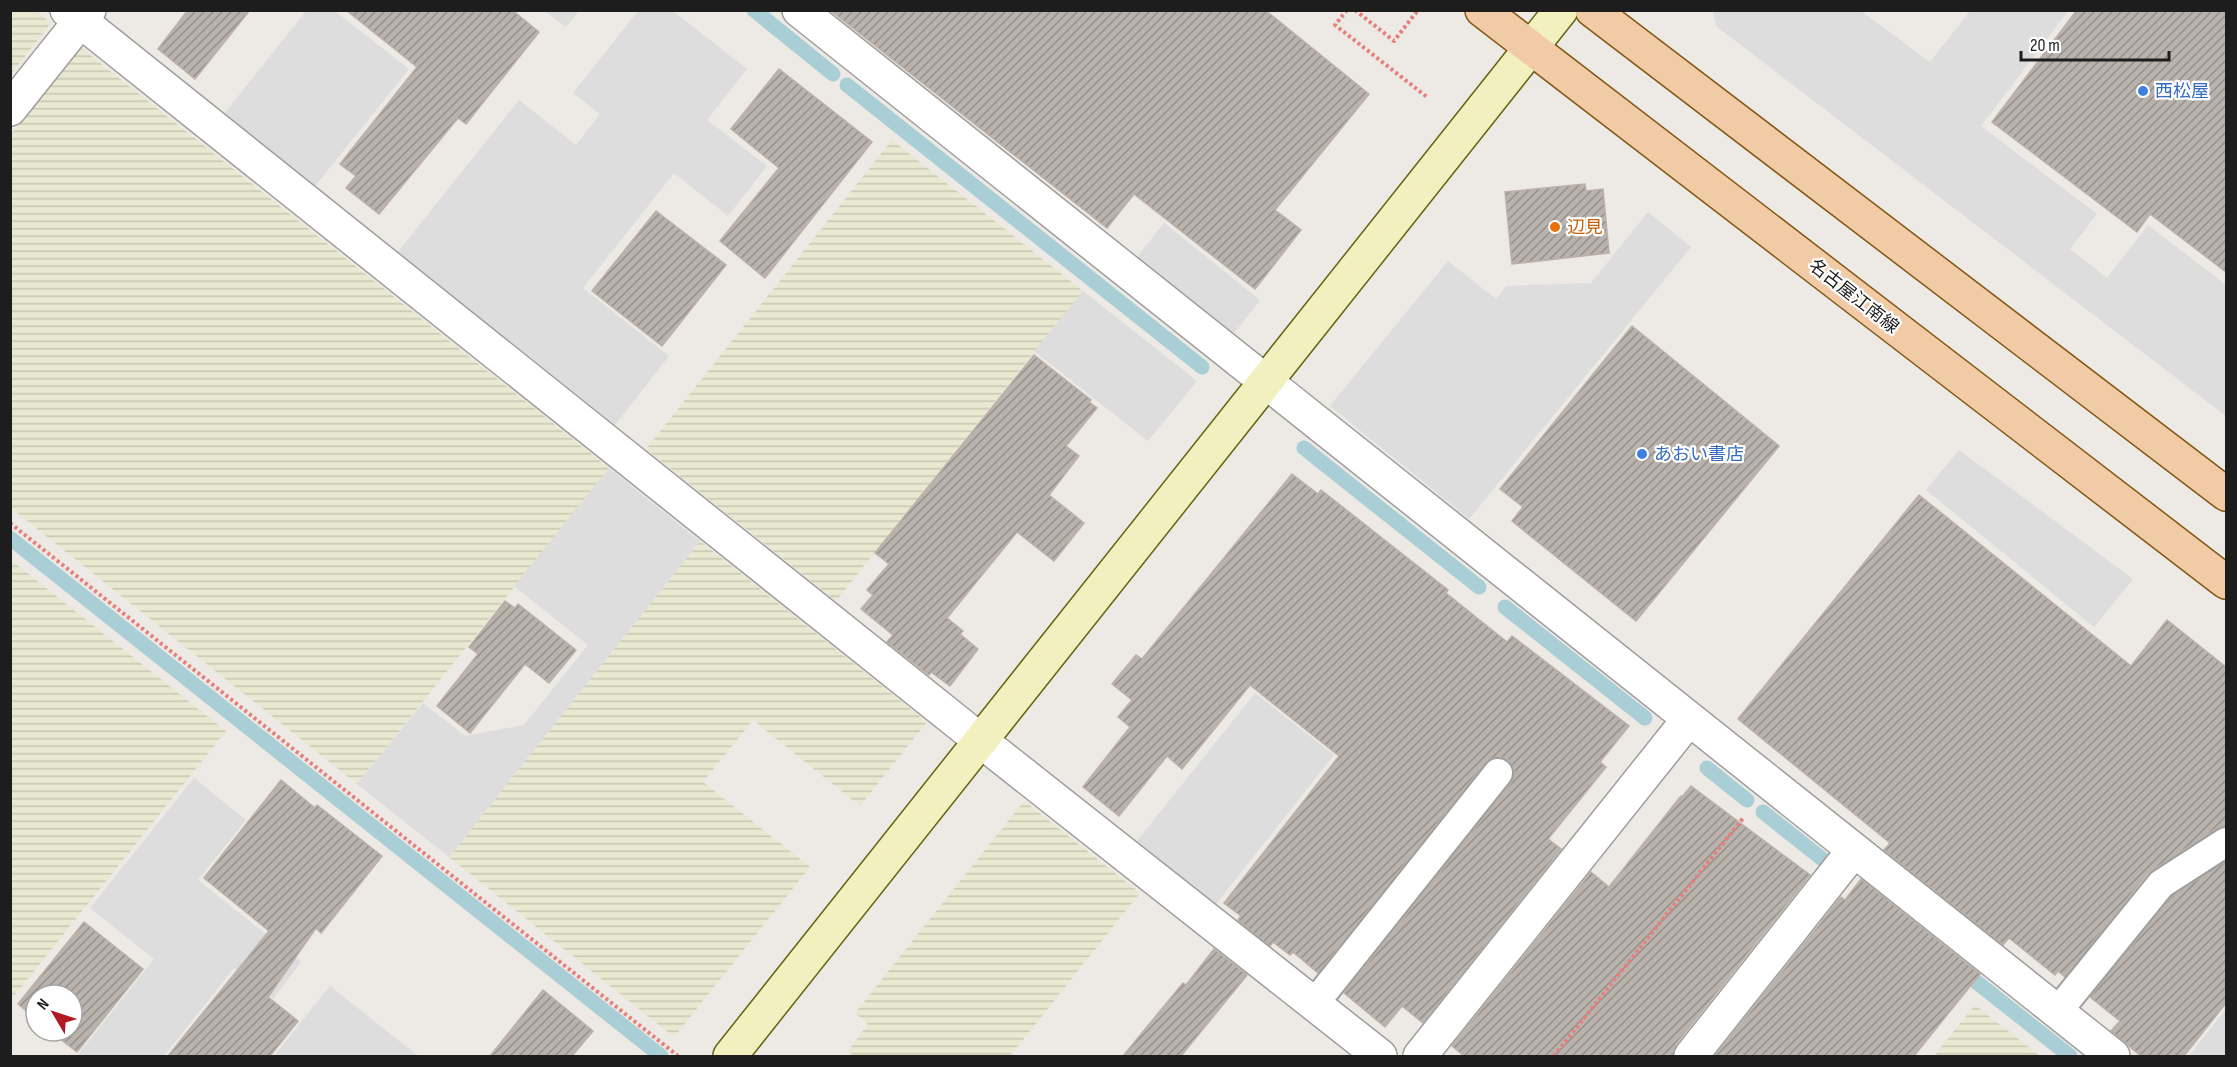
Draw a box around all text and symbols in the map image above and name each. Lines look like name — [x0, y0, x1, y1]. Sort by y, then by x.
scale bar — [2021, 24, 2170, 62]
text: 20 m — [2030, 35, 2060, 56]
place label: 西松屋 — [2155, 81, 2209, 102]
marker: 西松屋 — [2136, 84, 2150, 98]
place label: 辺見 — [1567, 217, 1603, 238]
marker: 辺見 — [1548, 220, 1562, 234]
street label: 名古屋江南線 — [1805, 255, 1903, 338]
place label: あおい書店 — [1654, 444, 1744, 465]
marker: あおい書店 — [1635, 447, 1649, 461]
north arrow — [24, 983, 84, 1043]
text: N — [33, 995, 54, 1014]

